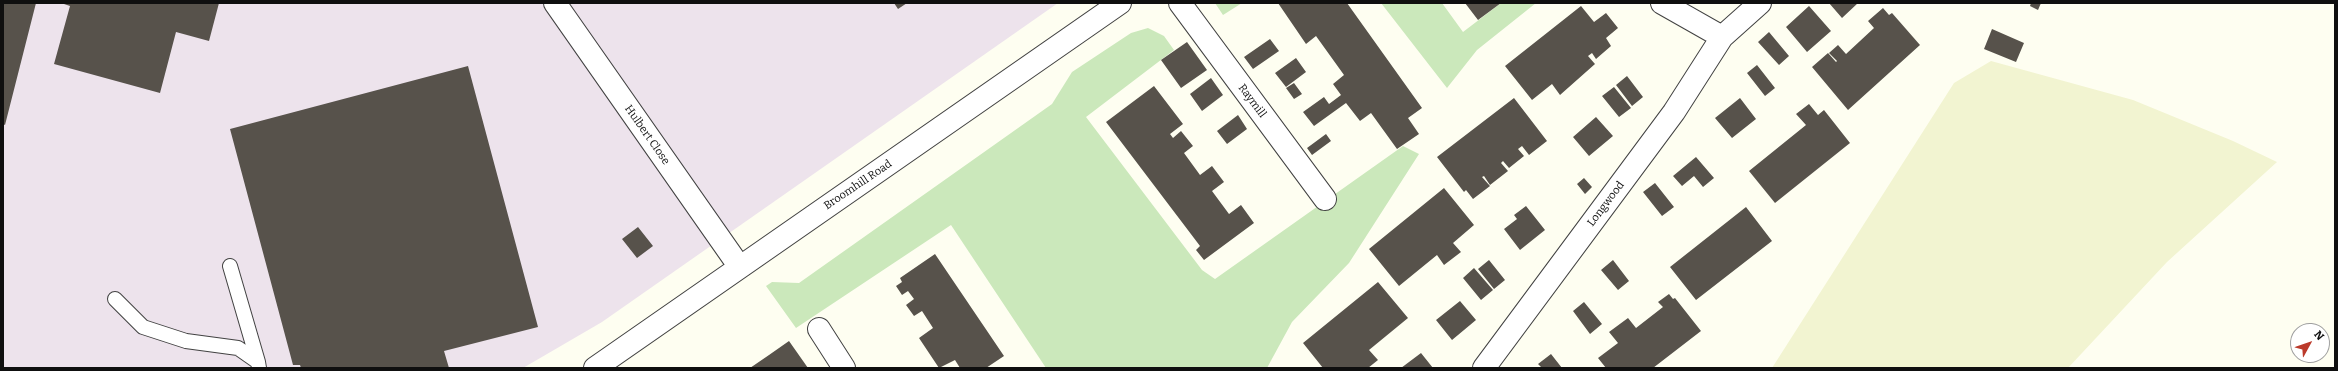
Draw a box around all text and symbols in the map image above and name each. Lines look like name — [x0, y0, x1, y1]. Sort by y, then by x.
street label: Raymill — [1235, 82, 1269, 120]
street label: Hulbert Close — [622, 103, 672, 167]
street label: Broomhill Road — [822, 157, 894, 213]
street label: Longwood — [1585, 179, 1627, 229]
north arrow — [2290, 323, 2330, 363]
text: N — [2311, 328, 2327, 343]

